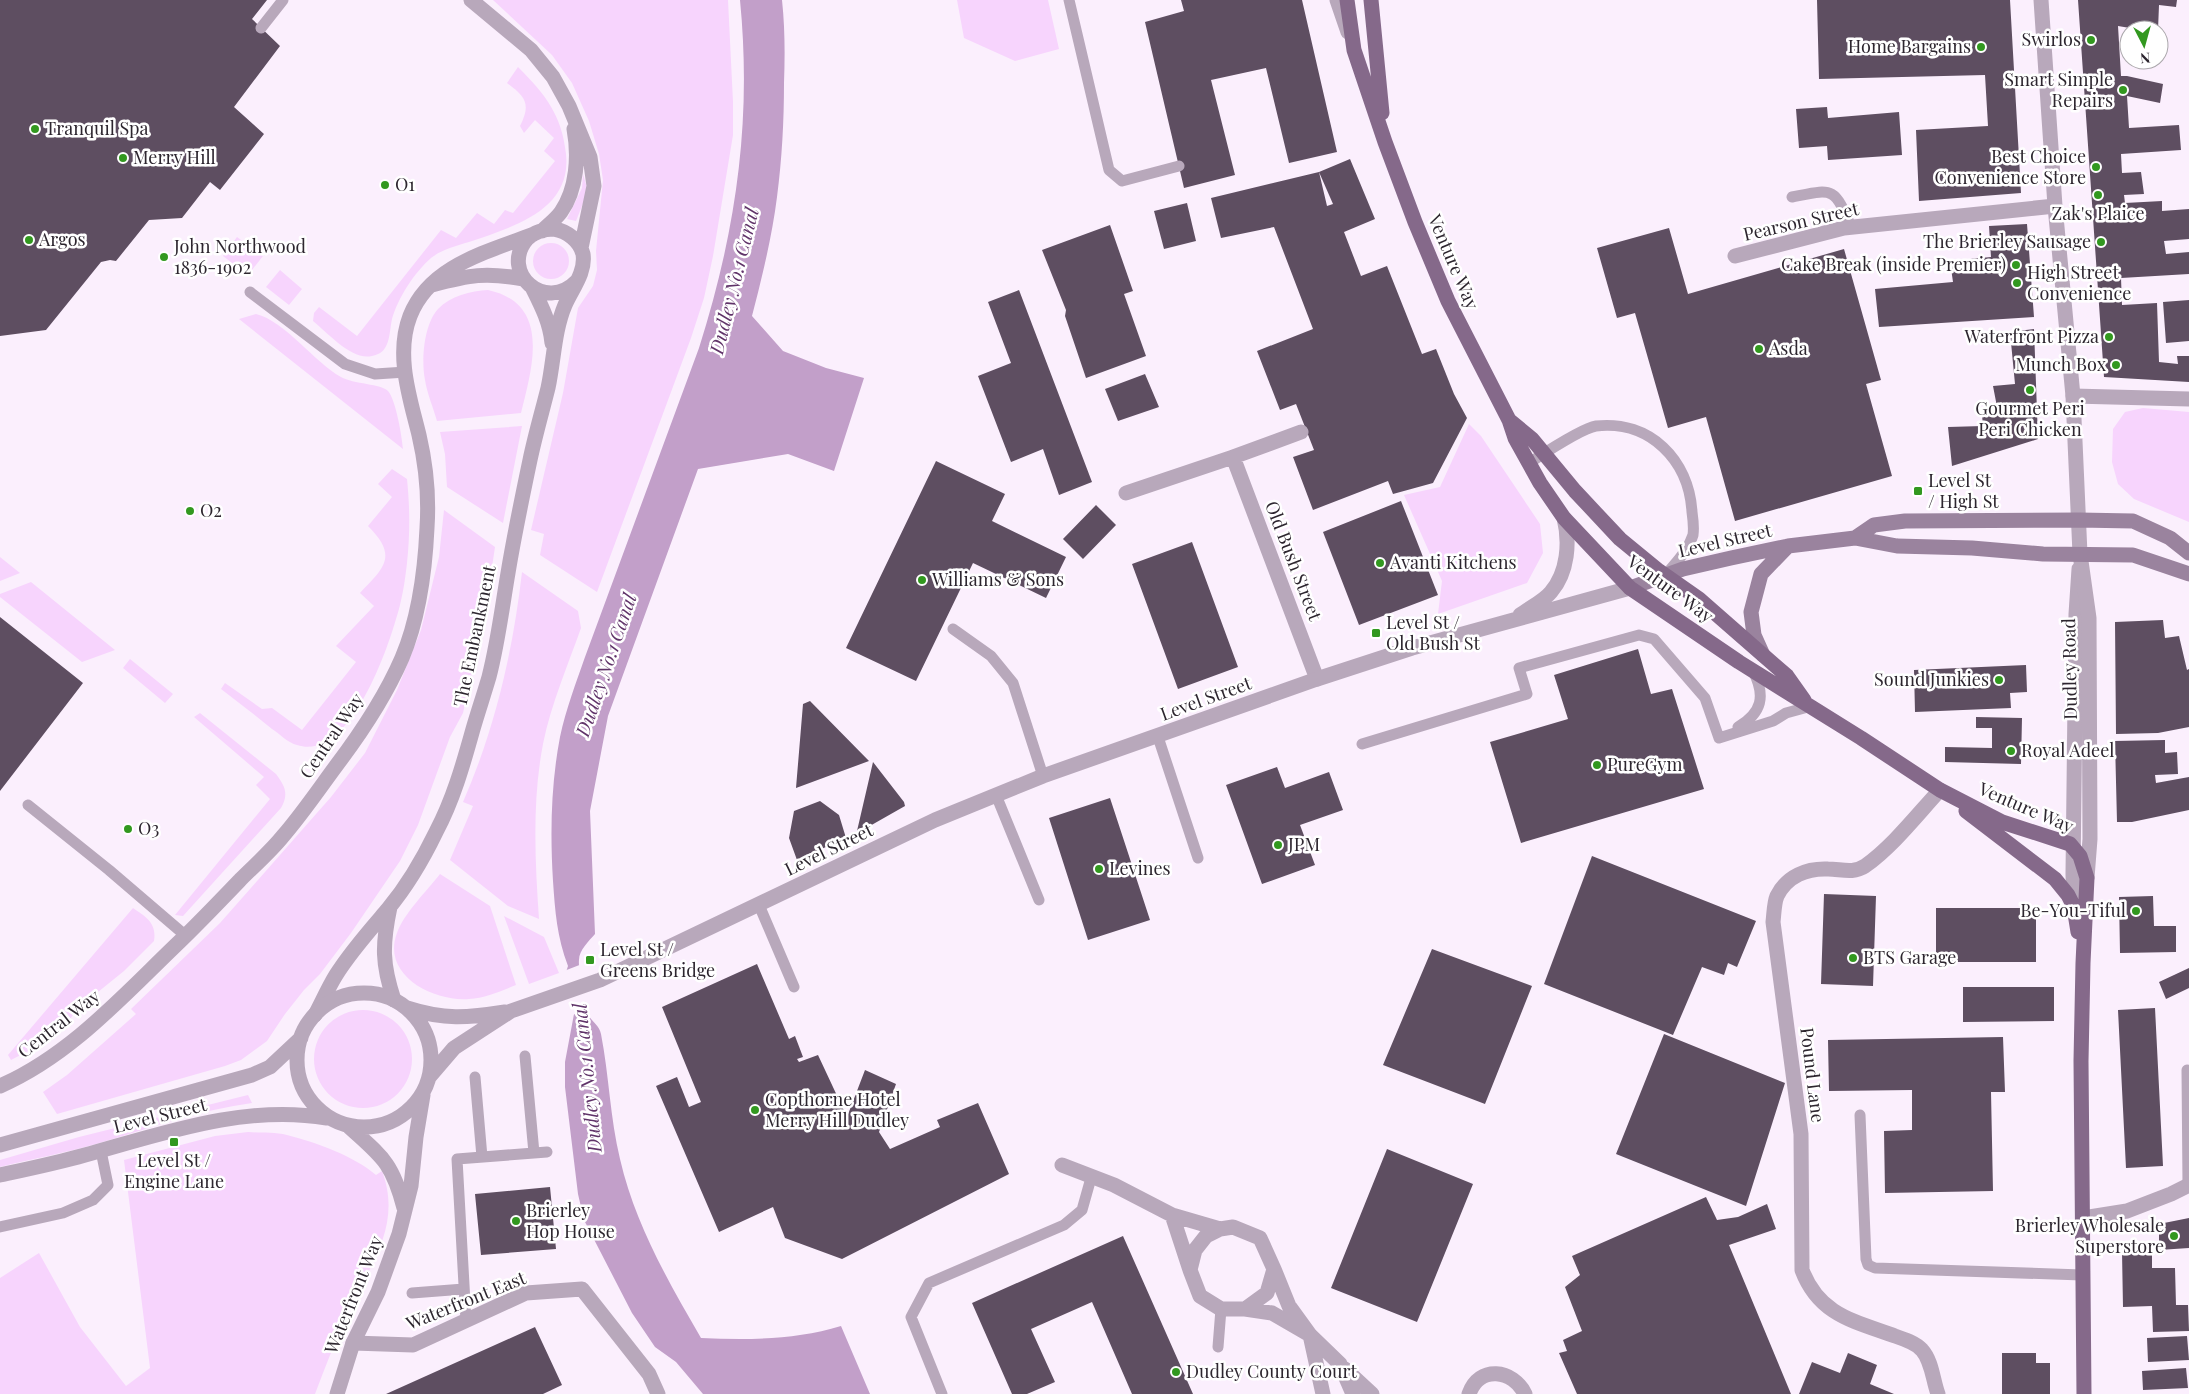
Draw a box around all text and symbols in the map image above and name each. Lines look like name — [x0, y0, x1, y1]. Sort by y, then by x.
north arrow — [2119, 20, 2169, 70]
place label: Swirlos — [2022, 27, 2081, 51]
place label: Home Bargains — [1848, 34, 1971, 58]
marker: Swirlos — [2085, 34, 2097, 46]
marker: Home Bargains — [1975, 41, 1987, 53]
text: N — [2139, 48, 2151, 68]
place label: Smart Simple Repairs — [2004, 67, 2113, 112]
marker: Smart Simple Repairs — [2117, 84, 2129, 96]
place label: Tranquil Spa — [45, 116, 149, 140]
marker: Tranquil Spa — [29, 123, 41, 135]
place label: Best Choice Convenience Store — [1934, 144, 2086, 189]
place label: Merry Hill — [133, 145, 216, 169]
marker: Merry Hill — [117, 152, 129, 164]
marker: Best Choice Convenience Store — [2090, 161, 2102, 173]
place label: O1 — [395, 172, 415, 196]
marker: O1 — [379, 179, 391, 191]
marker: Zak's Plaice — [2092, 189, 2104, 201]
street label: Pearson Street — [1741, 196, 1862, 246]
place label: Zak's Plaice — [2051, 201, 2145, 225]
water label: Dudley No.1 Canal — [702, 204, 764, 358]
street label: Venture Way — [1423, 210, 1485, 313]
place label: Argos — [38, 227, 86, 251]
place label: The Brierley Sausage — [1923, 229, 2091, 253]
marker: Argos — [23, 234, 35, 246]
place label: John Northwood 1836-1902 — [173, 234, 307, 279]
marker: The Brierley Sausage — [2095, 236, 2107, 248]
marker: John Northwood 1836-1902 — [158, 251, 170, 263]
place label: Cake Break (inside Premier) — [1781, 252, 2006, 276]
marker: Cake Break (inside Premier) — [2010, 259, 2022, 271]
place label: High Street Convenience — [2027, 260, 2131, 305]
marker: High Street Convenience — [2011, 277, 2023, 289]
place label: Waterfront Pizza — [1964, 324, 2099, 348]
marker: Waterfront Pizza — [2103, 331, 2115, 343]
place label: Asda — [1768, 336, 1808, 360]
marker: Asda — [1753, 343, 1765, 355]
place label: Munch Box — [2015, 352, 2107, 376]
marker: Munch Box — [2110, 359, 2122, 371]
marker: Gourmet Peri Peri Chicken — [2024, 384, 2036, 396]
place label: Gourmet Peri Peri Chicken — [1975, 396, 2085, 441]
place label: Level St / High St — [1928, 468, 1999, 513]
marker: Level St / High St — [1912, 485, 1924, 497]
street label: Old Bush Street — [1260, 497, 1328, 624]
place label: O2 — [200, 498, 222, 522]
marker: O2 — [184, 505, 196, 517]
street label: Level Street — [1676, 517, 1775, 562]
street label: Venture Way — [1622, 548, 1718, 628]
place label: Avanti Kitchens — [1389, 550, 1517, 574]
marker: Avanti Kitchens — [1374, 557, 1386, 569]
street label: The Embankment — [447, 562, 501, 709]
place label: Williams & Sons — [931, 567, 1064, 591]
marker: Williams & Sons — [916, 574, 928, 586]
water label: Dudley No.1 Canal — [568, 589, 642, 741]
place label: Level St / Old Bush St — [1386, 610, 1481, 655]
street label: Dudley Road — [2056, 617, 2082, 720]
marker: Level St / Old Bush St — [1370, 627, 1382, 639]
place label: Sound Junkies — [1874, 667, 1989, 691]
street label: Level Street — [1157, 670, 1255, 726]
marker: Sound Junkies — [1993, 674, 2005, 686]
street label: Central Way — [294, 688, 369, 783]
place label: Royal Adeel — [2021, 738, 2114, 762]
marker: Royal Adeel — [2005, 745, 2017, 757]
place label: PureGym — [1607, 752, 1682, 776]
marker: PureGym — [1591, 759, 1603, 771]
street label: Venture Way — [1974, 776, 2078, 838]
place label: O3 — [138, 816, 159, 840]
street label: Level Street — [780, 817, 877, 881]
marker: O3 — [122, 823, 134, 835]
place label: JPM — [1287, 832, 1320, 856]
marker: JPM — [1272, 839, 1284, 851]
place label: Levines — [1109, 856, 1171, 880]
marker: Levines — [1093, 863, 1105, 875]
place label: Be-You-Tiful — [2020, 898, 2126, 922]
marker: Be-You-Tiful — [2130, 905, 2142, 917]
place label: Level St / Greens Bridge — [600, 937, 715, 982]
place label: BTS Garage — [1863, 945, 1956, 969]
marker: BTS Garage — [1847, 952, 1859, 964]
marker: Level St / Greens Bridge — [584, 954, 596, 966]
street label: Central Way — [12, 984, 104, 1063]
water label: Dudley No.1 Canal — [565, 1002, 607, 1155]
street label: Pound Lane — [1795, 1026, 1831, 1124]
place label: Copthorne Hotel Merry Hill Dudley — [765, 1087, 909, 1132]
street label: Level Street — [111, 1092, 210, 1138]
marker: Copthorne Hotel Merry Hill Dudley — [749, 1104, 761, 1116]
marker: Level St / Engine Lane — [168, 1136, 180, 1148]
place label: Level St / Engine Lane — [124, 1148, 224, 1193]
place label: Brierley Hop House — [526, 1198, 615, 1243]
place label: Brierley Wholesale Superstore — [2015, 1213, 2164, 1258]
marker: Brierley Hop House — [510, 1215, 522, 1227]
marker: Brierley Wholesale Superstore — [2168, 1230, 2180, 1242]
street label: Waterfront Way — [318, 1232, 388, 1358]
street label: Waterfront East — [401, 1265, 530, 1335]
place label: Dudley County Court — [1186, 1359, 1358, 1383]
marker: Dudley County Court — [1170, 1366, 1182, 1378]

